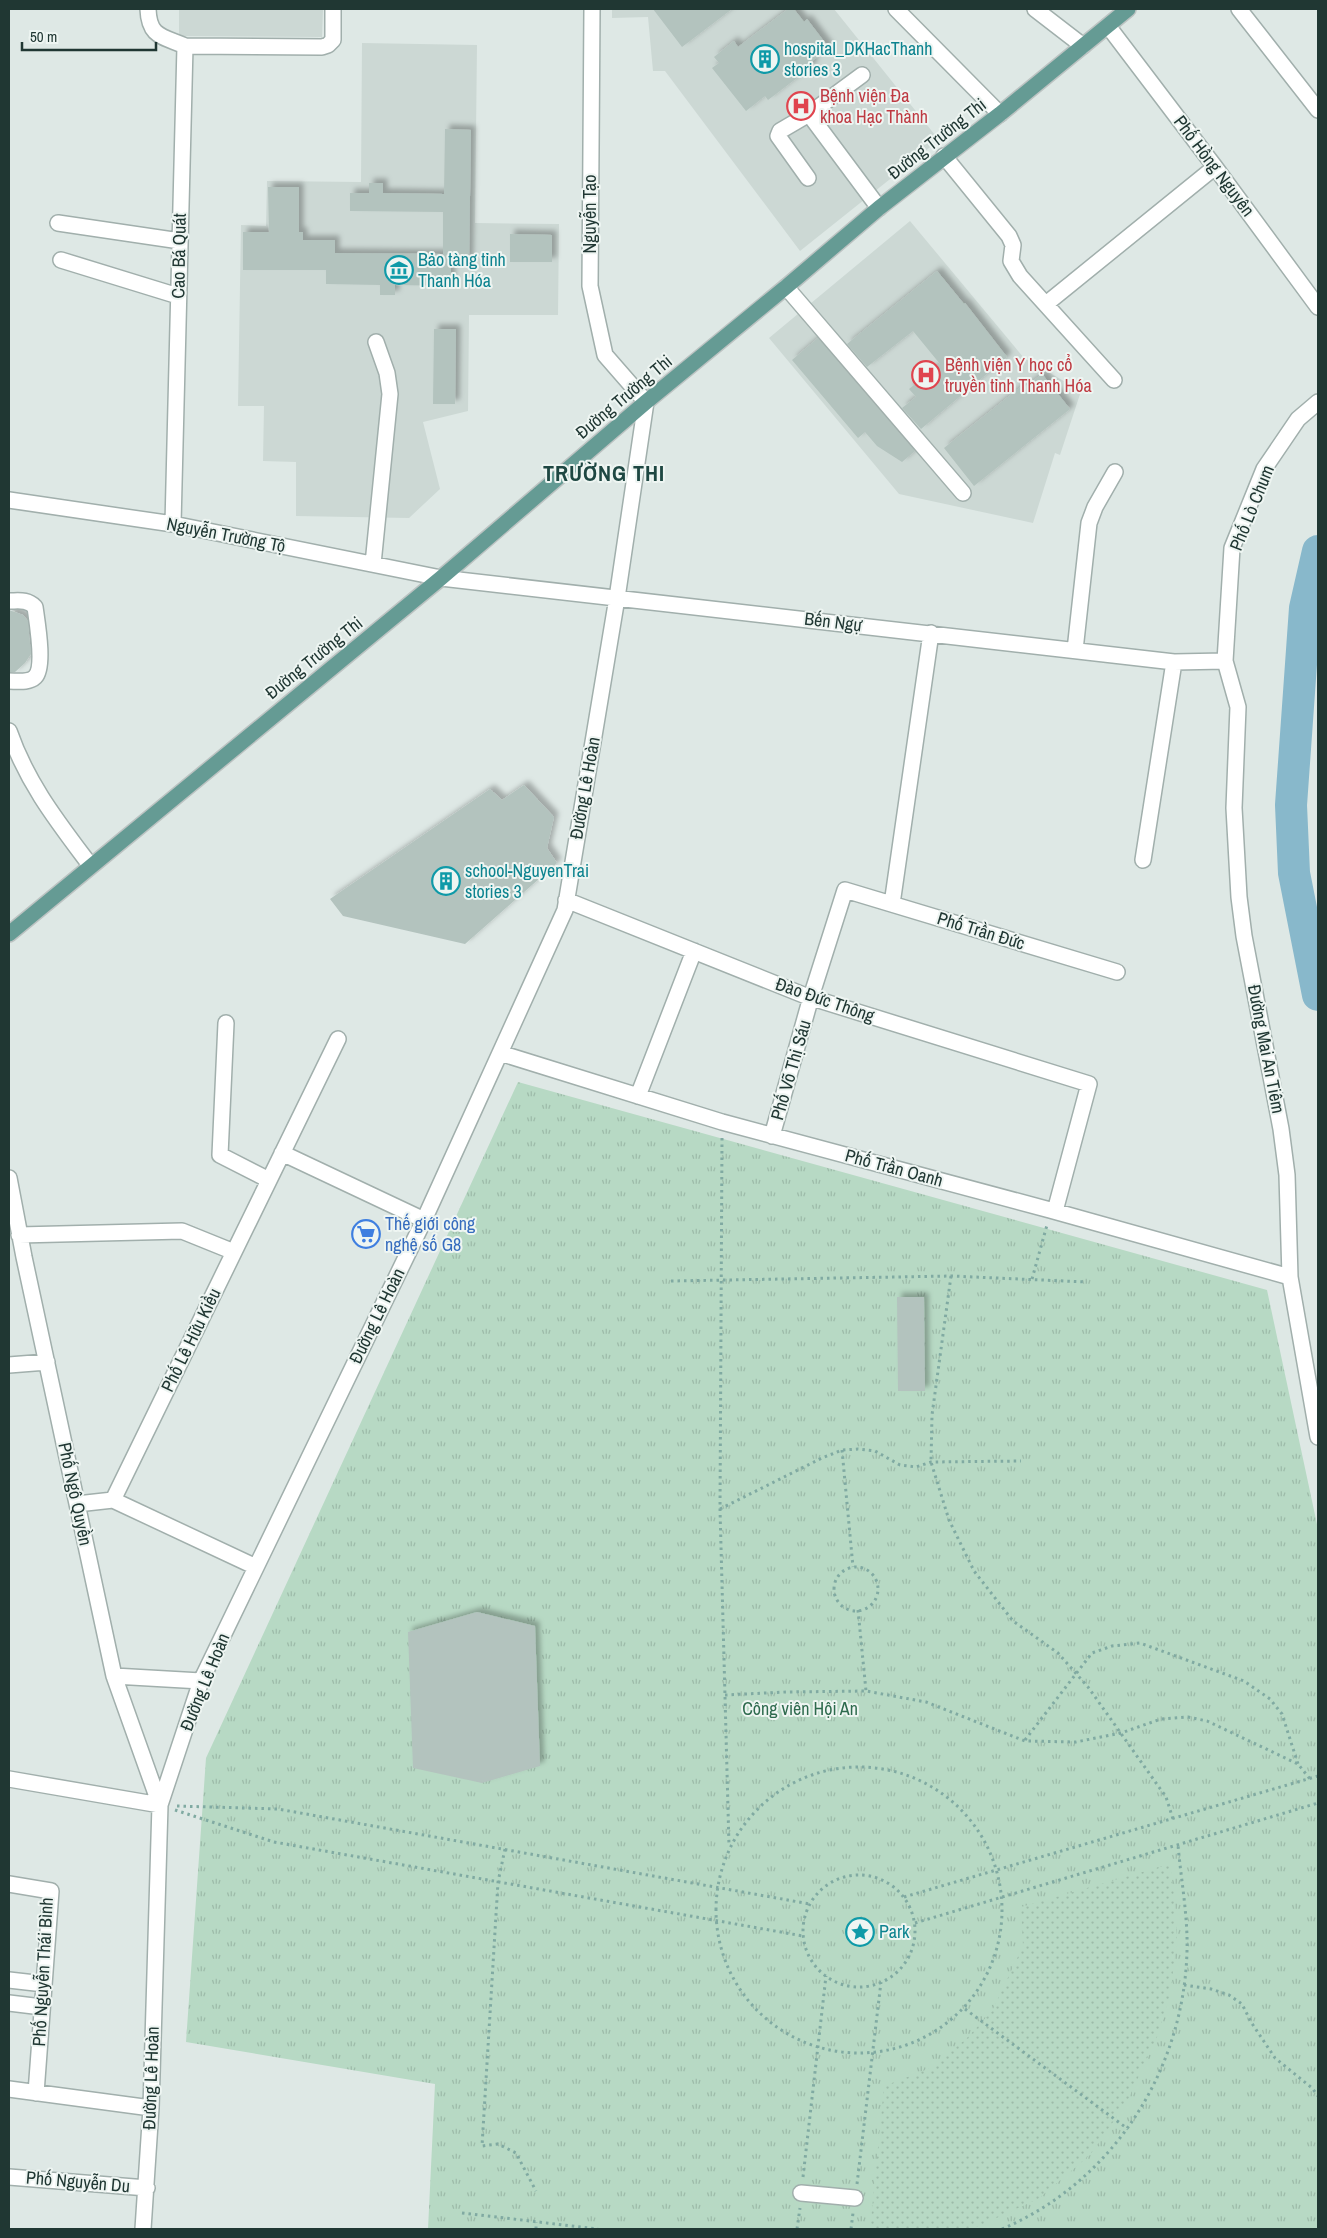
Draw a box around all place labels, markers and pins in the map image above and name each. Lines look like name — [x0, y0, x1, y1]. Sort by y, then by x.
place label: hospital_DKHacThanh stories 3 — [784, 36, 933, 82]
building icon: hospital_DKHacThanh stories 3 — [750, 44, 780, 74]
place label: Bệnh viện Đa khoa Hạc Thành — [820, 83, 928, 129]
hospital icon: Bệnh viện Đa khoa Hạc Thành — [786, 91, 816, 121]
place label: Bảo tàng tỉnh Thanh Hóa — [418, 247, 506, 293]
museum icon: Bảo tàng tỉnh Thanh Hóa — [384, 255, 414, 285]
place label: Bệnh viện Y học cổ truyền tỉnh Thanh Hóa — [945, 352, 1092, 398]
hospital icon: Bệnh viện Y học cổ truyền tỉnh Thanh Hóa — [911, 360, 941, 390]
place label: school-NguyenTrai stories 3 — [465, 858, 589, 904]
building icon: school-NguyenTrai stories 3 — [431, 866, 461, 896]
place label: Thế giới công nghệ số G8 — [385, 1211, 476, 1257]
supermarket icon: Thế giới công nghệ số G8 — [351, 1219, 381, 1249]
place icon: Park — [845, 1917, 875, 1947]
place label: Park — [879, 1919, 910, 1944]

